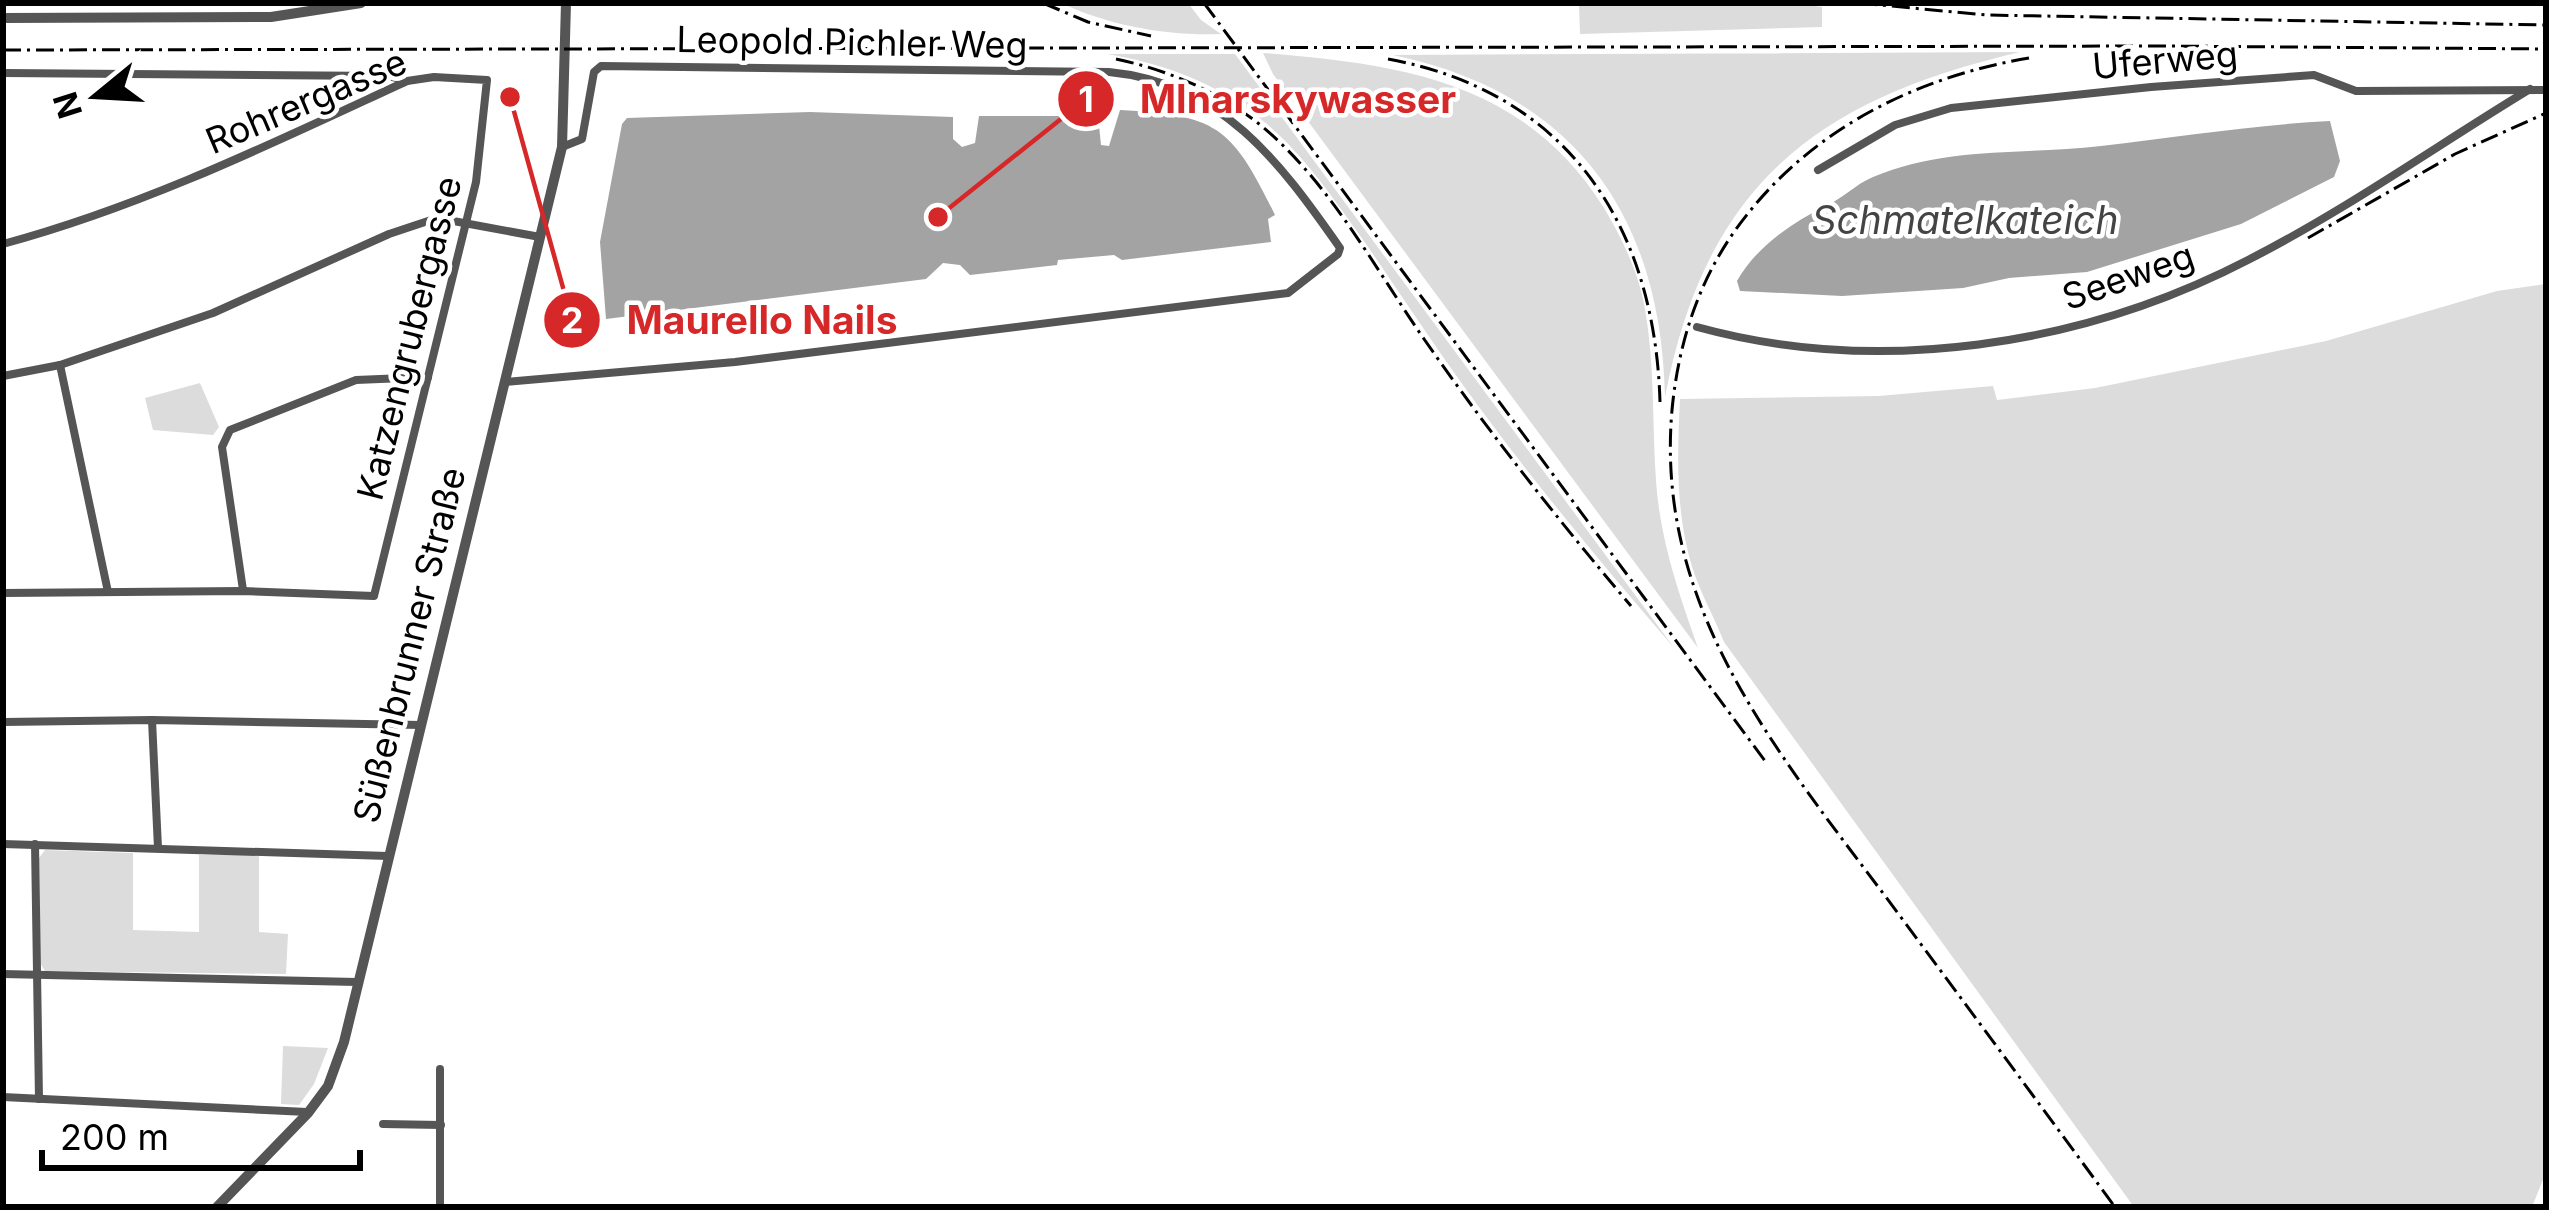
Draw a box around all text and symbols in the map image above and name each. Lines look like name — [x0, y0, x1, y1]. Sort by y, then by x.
street label: Leopold Pichler Weg — [676, 17, 1028, 67]
street label: Uferweg — [2090, 32, 2240, 88]
north arrow — [36, 36, 156, 156]
street label: Rohrergasse — [199, 39, 413, 163]
callout: Mlnarskywasser — [1056, 62, 1480, 137]
text: Mlnarskywasser — [1140, 75, 1456, 122]
text: 1 — [1078, 77, 1094, 121]
text: N — [45, 87, 90, 123]
street label: Katzengrubergasse — [347, 172, 471, 504]
water label: Schmatelkateich — [1812, 196, 2118, 243]
street label: Seeweg — [2056, 233, 2200, 319]
callout: Maurello Nails — [542, 283, 921, 358]
text: Maurello Nails — [626, 296, 898, 343]
text: 2 — [561, 298, 583, 342]
street label: Süßenbrunner Straße — [344, 463, 474, 827]
scale bar — [42, 1096, 360, 1170]
text: 200 m — [60, 1115, 169, 1159]

